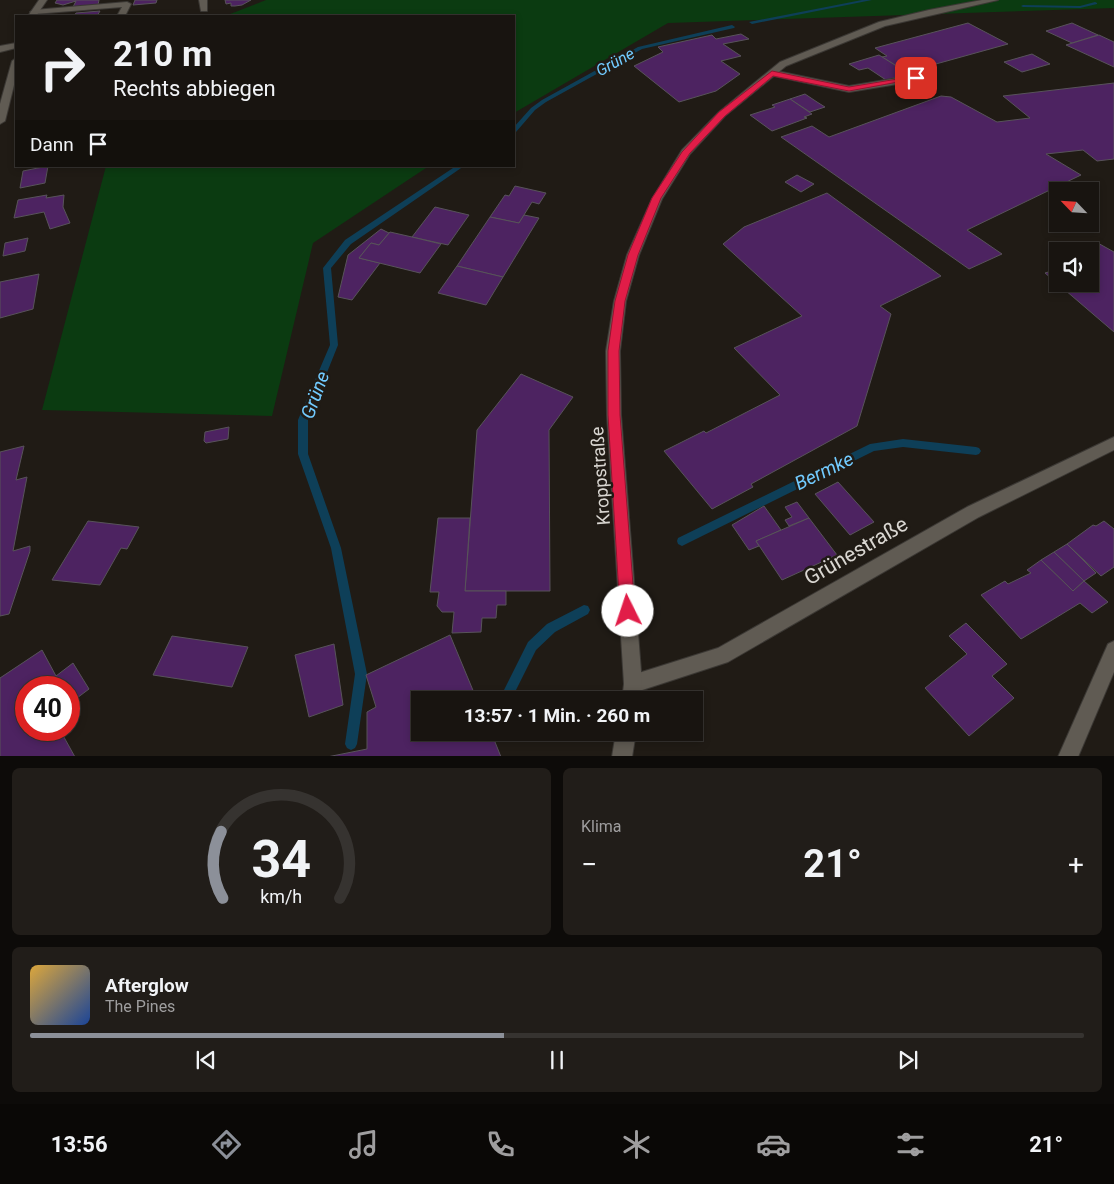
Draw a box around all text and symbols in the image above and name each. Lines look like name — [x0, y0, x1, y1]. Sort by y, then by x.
text: 210 m — [113, 34, 212, 75]
icon: right — [30, 35, 95, 100]
water label: Grüne — [592, 44, 638, 80]
pin — [895, 57, 937, 99]
icon: arrive — [902, 64, 930, 92]
text: Rechts abbiegen — [113, 76, 276, 101]
icon: arrive — [84, 130, 112, 158]
text: Dann — [30, 133, 74, 156]
north arrow — [1049, 182, 1099, 232]
map controls — [1049, 182, 1099, 292]
button: sound — [1049, 242, 1099, 292]
water label: Grüne — [296, 368, 334, 422]
street label: Kroppstraße — [586, 426, 614, 526]
water label: Bermke — [791, 447, 857, 495]
street label: Grünestraße — [800, 512, 912, 590]
position arrow — [601, 584, 653, 636]
speed limit sign: 40 — [15, 676, 80, 741]
text: 13:57 · 1 Min. · 260 m — [464, 704, 650, 727]
text: Klima — [581, 817, 622, 836]
text: 34 — [252, 829, 311, 890]
text: 21° — [803, 842, 862, 886]
text: − — [581, 848, 597, 881]
text: + — [1068, 848, 1084, 881]
text: km/h — [261, 886, 302, 907]
text: Afterglow — [105, 974, 189, 997]
text: The Pines — [105, 997, 175, 1016]
icon: previous — [192, 1046, 220, 1074]
icon: pause — [543, 1046, 571, 1074]
icon: next — [894, 1046, 922, 1074]
icon: directions — [209, 1127, 244, 1162]
icon: music — [346, 1127, 381, 1162]
icon: phone — [483, 1127, 518, 1162]
icon: climate — [619, 1127, 654, 1162]
icon: car — [756, 1127, 791, 1162]
icon: filters — [893, 1127, 928, 1162]
text: 13:56 — [51, 1132, 108, 1157]
text: 21° — [1029, 1132, 1063, 1157]

